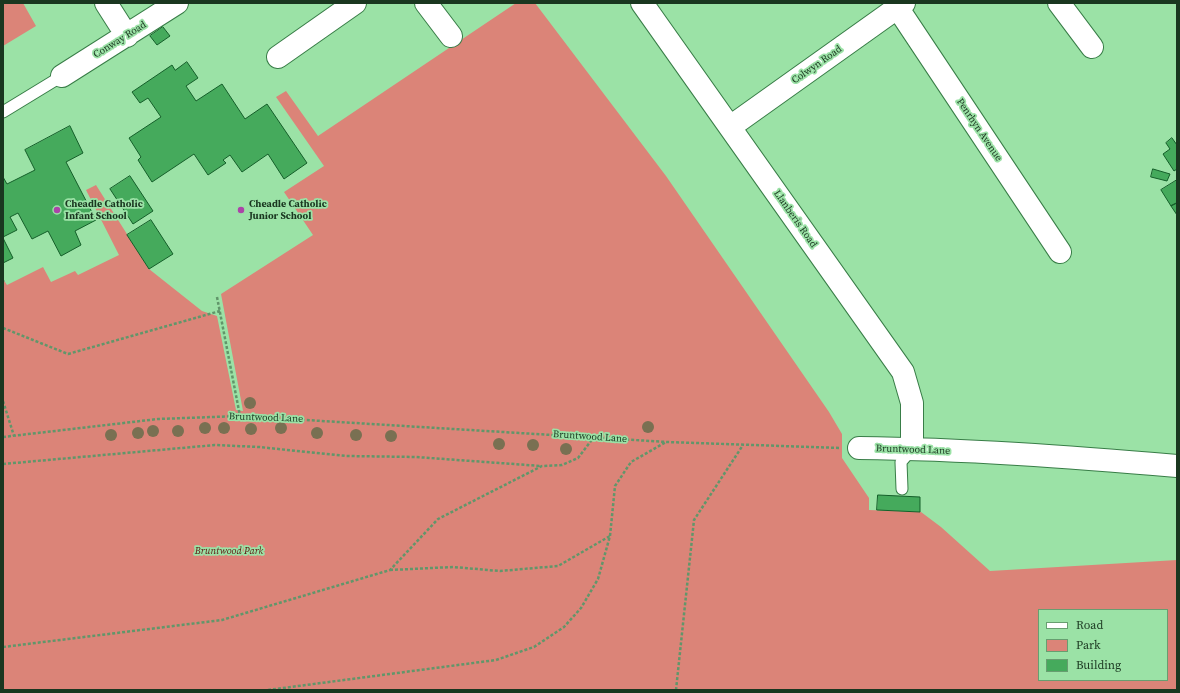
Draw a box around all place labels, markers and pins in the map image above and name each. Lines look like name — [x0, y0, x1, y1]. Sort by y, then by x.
place label: Cheadle Catholic Infant School — [65, 198, 143, 222]
place label: Cheadle Catholic Junior School — [249, 198, 327, 222]
marker: Cheadle Catholic Infant School — [52, 205, 62, 215]
marker: Cheadle Catholic Junior School — [236, 205, 246, 215]

